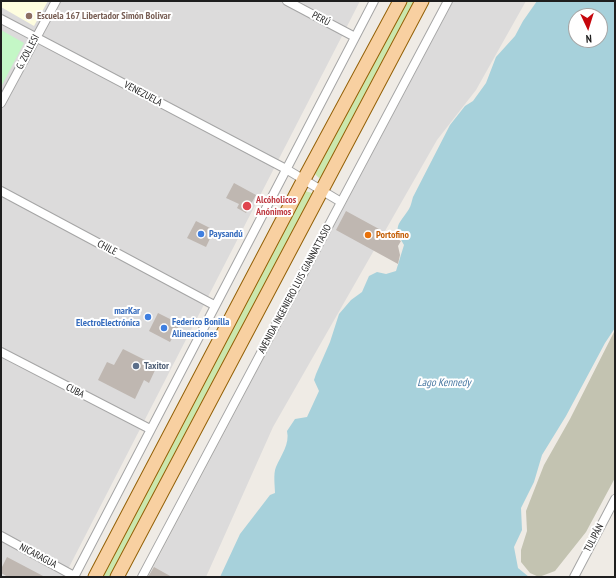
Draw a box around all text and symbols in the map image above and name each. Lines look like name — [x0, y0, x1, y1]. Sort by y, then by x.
north arrow — [568, 8, 608, 48]
street label: PERÚ — [310, 9, 332, 29]
place label: Escuela 167 Libertador Simón Bolivar — [37, 10, 171, 22]
marker: Escuela 167 Libertador Simón Bolivar — [24, 11, 34, 21]
text: N — [585, 32, 592, 46]
street label: G. ZOLLESI — [14, 33, 42, 71]
street label: VENEZUELA — [122, 79, 164, 109]
place label: Alcóholicos Anónimos — [256, 194, 296, 218]
marker: Alcóholicos Anónimos — [241, 200, 253, 212]
street label: AVENIDA INGENIERO LUIS GIANNATTASIO — [256, 222, 334, 356]
place label: Paysandú — [209, 228, 243, 240]
marker: Paysandú — [196, 229, 206, 239]
place label: Portofino — [376, 229, 409, 241]
marker: Portofino — [363, 230, 373, 240]
street label: CHILE — [95, 238, 119, 258]
place label: marKar ElectroElectrónica — [76, 305, 140, 328]
marker: marKar ElectroElectrónica — [143, 312, 153, 322]
place label: Federico Bonilla Alineaciones — [172, 316, 229, 340]
marker: Federico Bonilla Alineaciones — [159, 323, 169, 333]
place label: Taxitor — [144, 360, 169, 372]
marker: Taxitor — [131, 361, 141, 371]
water label: Lago Kennedy — [417, 376, 471, 390]
street label: CUBA — [64, 381, 86, 401]
street label: TULIPÁN — [582, 522, 606, 554]
street label: NICARAGUA — [17, 541, 59, 571]

